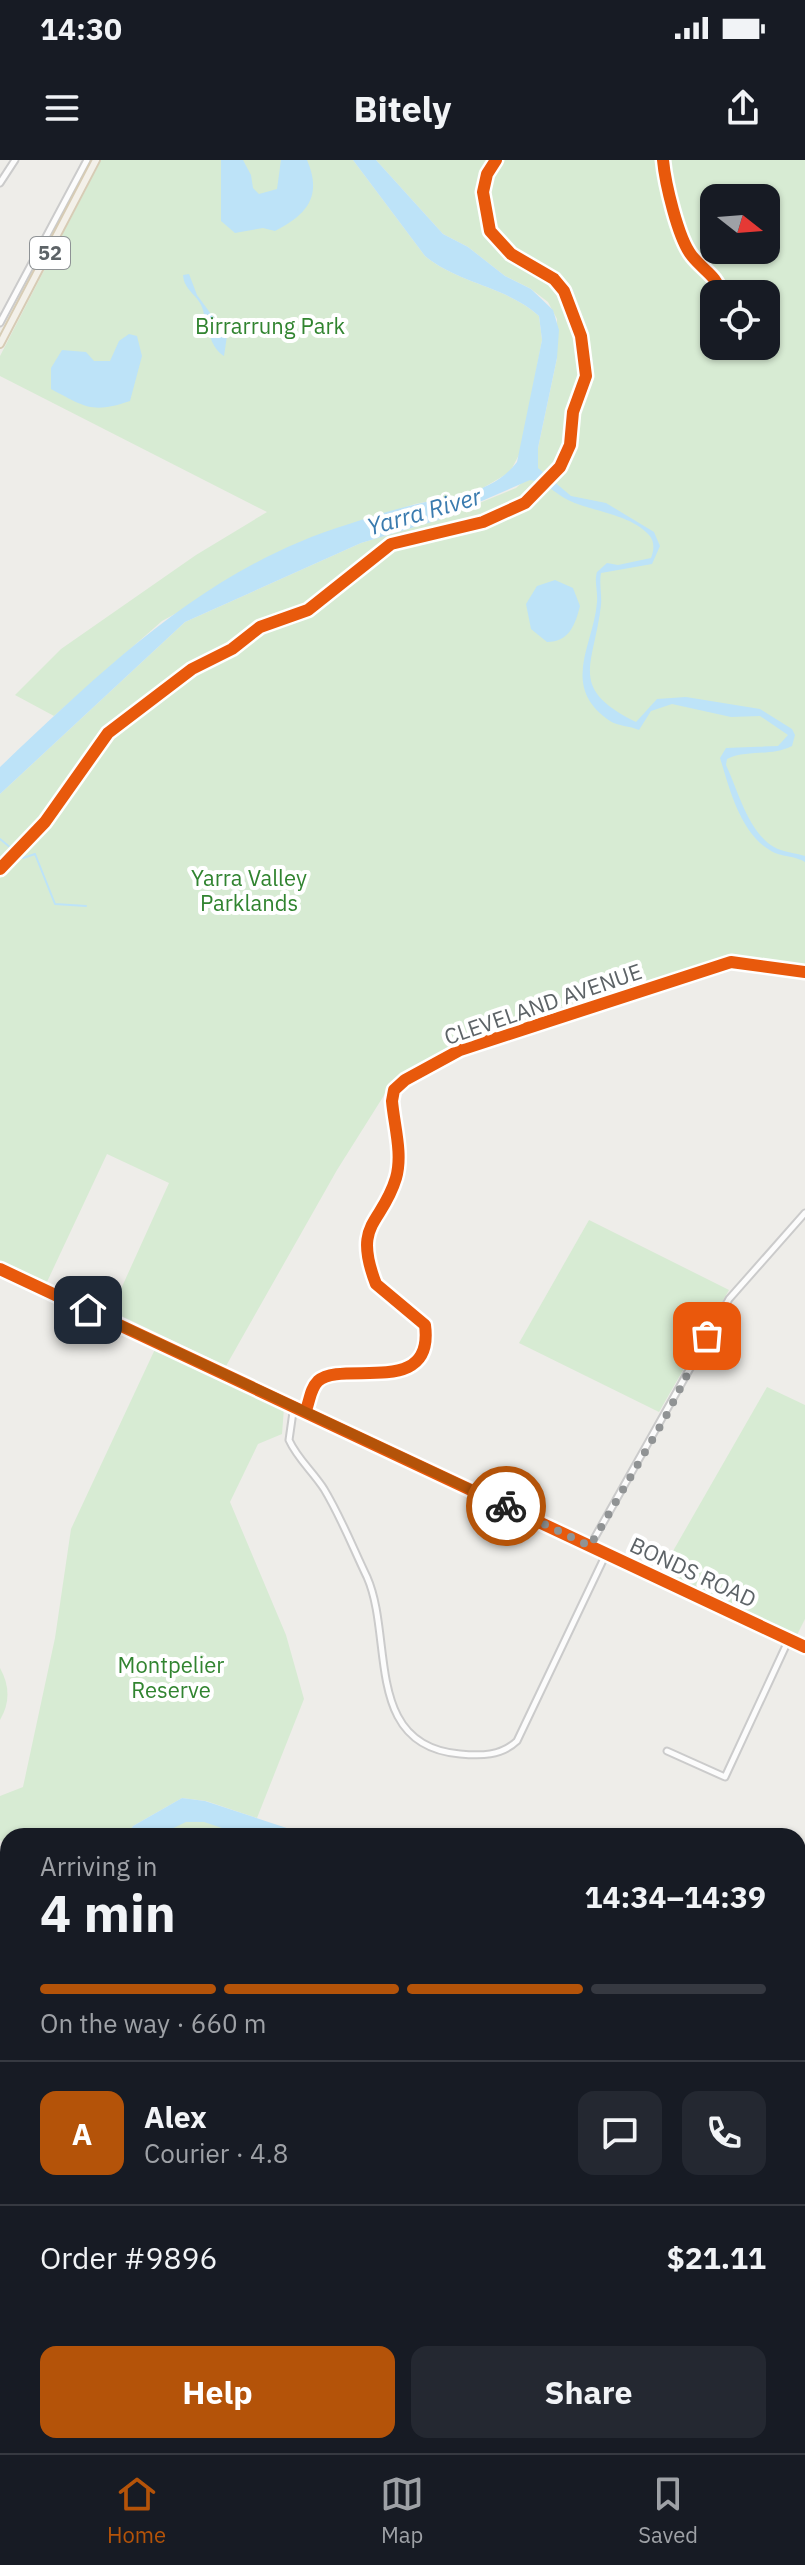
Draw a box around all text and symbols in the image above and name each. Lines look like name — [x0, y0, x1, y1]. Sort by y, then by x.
text: 14:30 — [40, 9, 122, 48]
text: Bitely — [353, 85, 452, 132]
icon: menu — [40, 86, 84, 130]
icon: share — [721, 86, 765, 130]
north arrow — [700, 184, 780, 264]
map controls — [700, 184, 780, 360]
road number: 52 — [30, 237, 70, 269]
button: locate — [700, 280, 780, 360]
park label: Birrarrung Park — [195, 311, 345, 340]
water label: Yarra River — [363, 479, 486, 543]
park label: Yarra Valley Parklands — [191, 863, 307, 917]
street label: CLEVELAND AVENUE — [440, 956, 646, 1051]
pin — [54, 1276, 122, 1344]
icon: home — [66, 1288, 110, 1332]
pin — [673, 1302, 741, 1370]
icon: bag — [685, 1314, 729, 1358]
courier — [466, 1466, 546, 1546]
icon: bike — [484, 1484, 528, 1528]
street label: BONDS ROAD — [625, 1530, 761, 1613]
park label: Montpelier Reserve — [118, 1650, 224, 1704]
text: Arriving in — [40, 1849, 157, 1883]
text: 14:34–14:39 — [585, 1877, 766, 1916]
text: 4 min — [40, 1879, 176, 1946]
text: On the way · 660 m — [40, 2006, 266, 2040]
button: chat — [578, 2091, 662, 2175]
button: phone — [682, 2091, 766, 2175]
text: Alex — [144, 2097, 207, 2136]
text: A — [72, 2114, 92, 2153]
text: Courier · 4.8 — [144, 2136, 288, 2170]
text: Order #9896 — [40, 2238, 217, 2277]
text: $21.11 — [667, 2238, 766, 2277]
button: Help — [40, 2346, 395, 2438]
button: Share — [411, 2346, 766, 2438]
tab: Home — [107, 2472, 166, 2549]
tab: Map — [380, 2472, 424, 2549]
tab: Saved — [638, 2472, 698, 2549]

